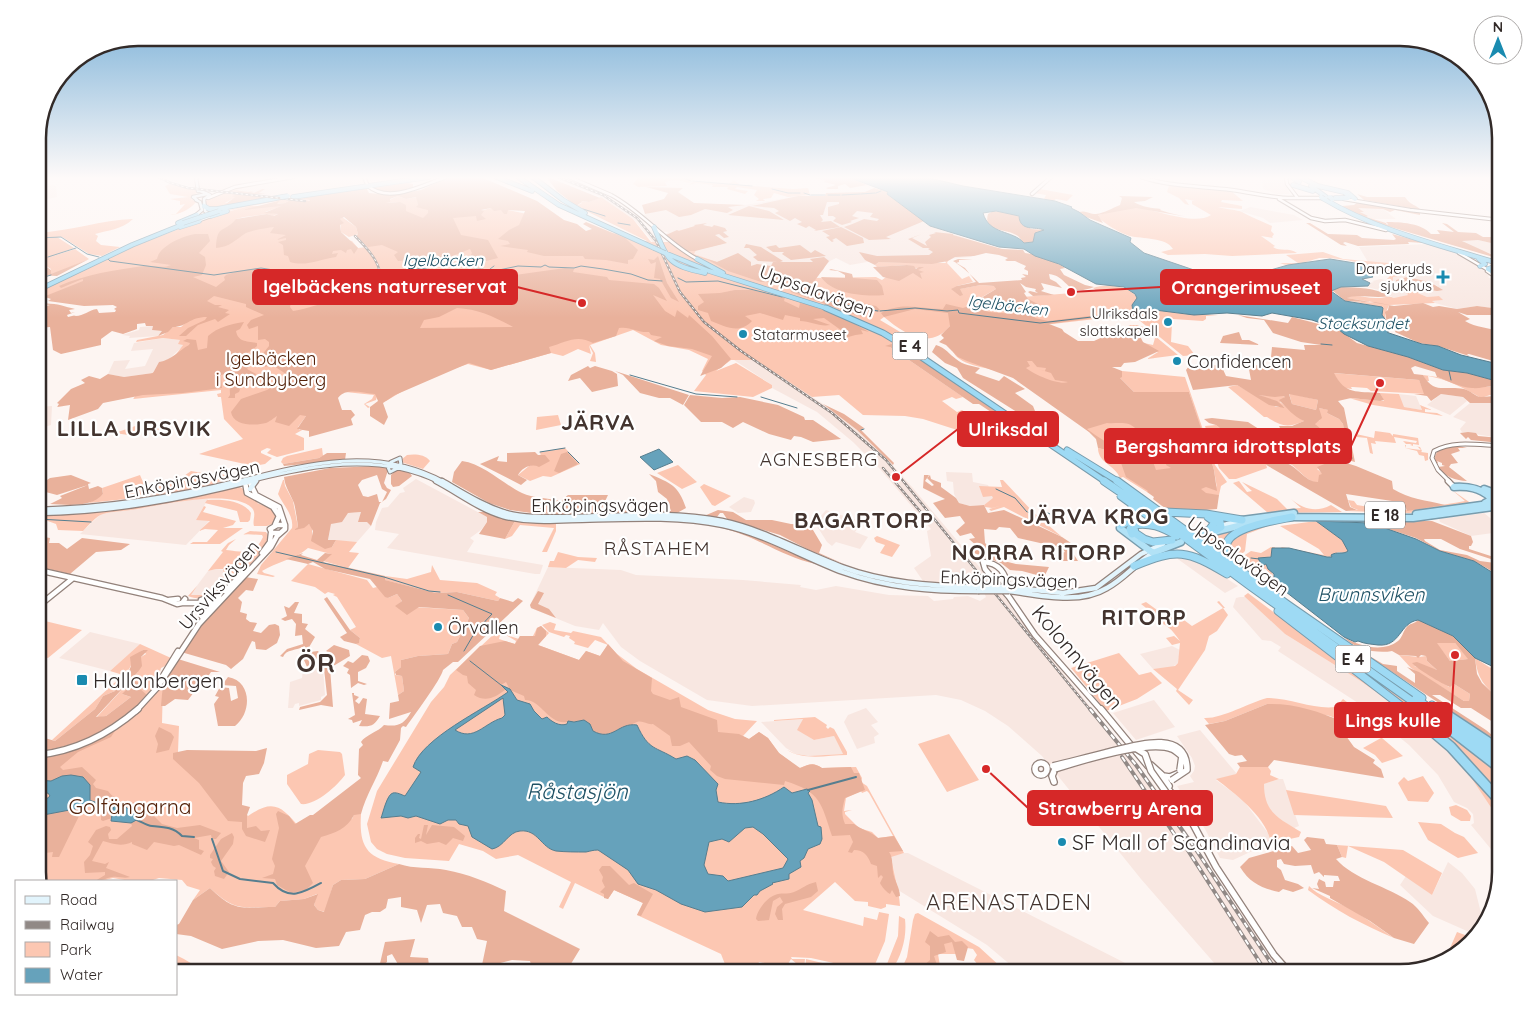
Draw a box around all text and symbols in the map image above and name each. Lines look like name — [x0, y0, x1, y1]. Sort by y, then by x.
north arrow — [1473, 15, 1523, 65]
text: N — [1493, 18, 1503, 36]
water label: Igelbäcken — [403, 250, 484, 270]
place label: Danderyds sjukhus — [1356, 259, 1432, 295]
street label: Uppsalavägen — [756, 260, 878, 322]
callout: Igelbäckens naturreservat — [253, 270, 517, 304]
callout: Orangerimuseet — [1161, 270, 1331, 304]
marker: Danderyds sjukhus — [1436, 270, 1450, 284]
text: Igelbäckens naturreservat — [263, 274, 507, 298]
text: Orangerimuseet — [1171, 275, 1321, 299]
water label: Igelbäcken — [967, 290, 1050, 320]
place label: Ulriksdals slottskapell — [1080, 304, 1158, 340]
water label: Stocksundet — [1318, 313, 1410, 333]
marker: Ulriksdals slottskapell — [1162, 316, 1174, 328]
place label: Statarmuseet — [753, 325, 847, 344]
marker: Statarmuseet — [737, 328, 749, 340]
road number: E 4 — [892, 332, 928, 360]
park label: Igelbäcken i Sundbyberg — [216, 347, 326, 391]
place label: Confidencen — [1187, 350, 1292, 373]
marker: Confidencen — [1171, 355, 1183, 367]
district label: JÄRVA — [561, 408, 635, 436]
callout: Ulriksdal — [958, 412, 1058, 446]
district label: LILLA URSVIK — [57, 414, 211, 442]
text: Ulriksdal — [968, 417, 1048, 441]
callout: Bergshamra idrottsplats — [1105, 429, 1351, 463]
text: Bergshamra idrottsplats — [1115, 434, 1341, 458]
district label: AGNESBERG — [760, 447, 878, 471]
street label: Enköpingsvägen — [122, 455, 262, 503]
street label: Enköpingsvägen — [531, 494, 669, 517]
district label: JÄRVA KROG — [1023, 502, 1169, 530]
road number: E 18 — [1365, 502, 1405, 528]
district label: BAGARTORP — [794, 506, 934, 534]
street label: Uppsalavägen — [1182, 511, 1294, 601]
street label: Ursviksvägen — [174, 535, 264, 635]
district label: RÅSTAHEM — [604, 536, 710, 560]
district label: NORRA RITORP — [952, 538, 1126, 566]
street label: Enköpingsvägen — [940, 565, 1078, 593]
water label: Brunnsviken — [1318, 582, 1425, 606]
street label: Kolonnvägen — [1027, 599, 1129, 715]
district label: RITORP — [1101, 603, 1187, 631]
place label: Örvallen — [448, 616, 519, 639]
marker: Örvallen — [432, 621, 444, 633]
district label: ÖR — [296, 646, 336, 679]
road number: E 4 — [1336, 646, 1370, 672]
place label: Hallonbergen — [93, 667, 224, 693]
marker: Hallonbergen — [75, 673, 89, 687]
callout: Lings kulle — [1335, 703, 1451, 737]
text: Lings kulle — [1345, 708, 1441, 732]
water label: Råstasjön — [526, 777, 629, 805]
callout: Strawberry Arena — [1028, 791, 1212, 825]
park label: Golfängarna — [68, 793, 192, 819]
text: Strawberry Arena — [1038, 796, 1202, 820]
place label: SF Mall of Scandinavia — [1072, 829, 1291, 855]
marker: SF Mall of Scandinavia — [1056, 836, 1068, 848]
legend — [15, 880, 178, 995]
district label: ARENASTADEN — [926, 888, 1092, 916]
text: Road — [60, 890, 97, 909]
text: Railway — [60, 915, 115, 934]
text: Park — [60, 940, 92, 959]
text: Water — [60, 965, 103, 984]

